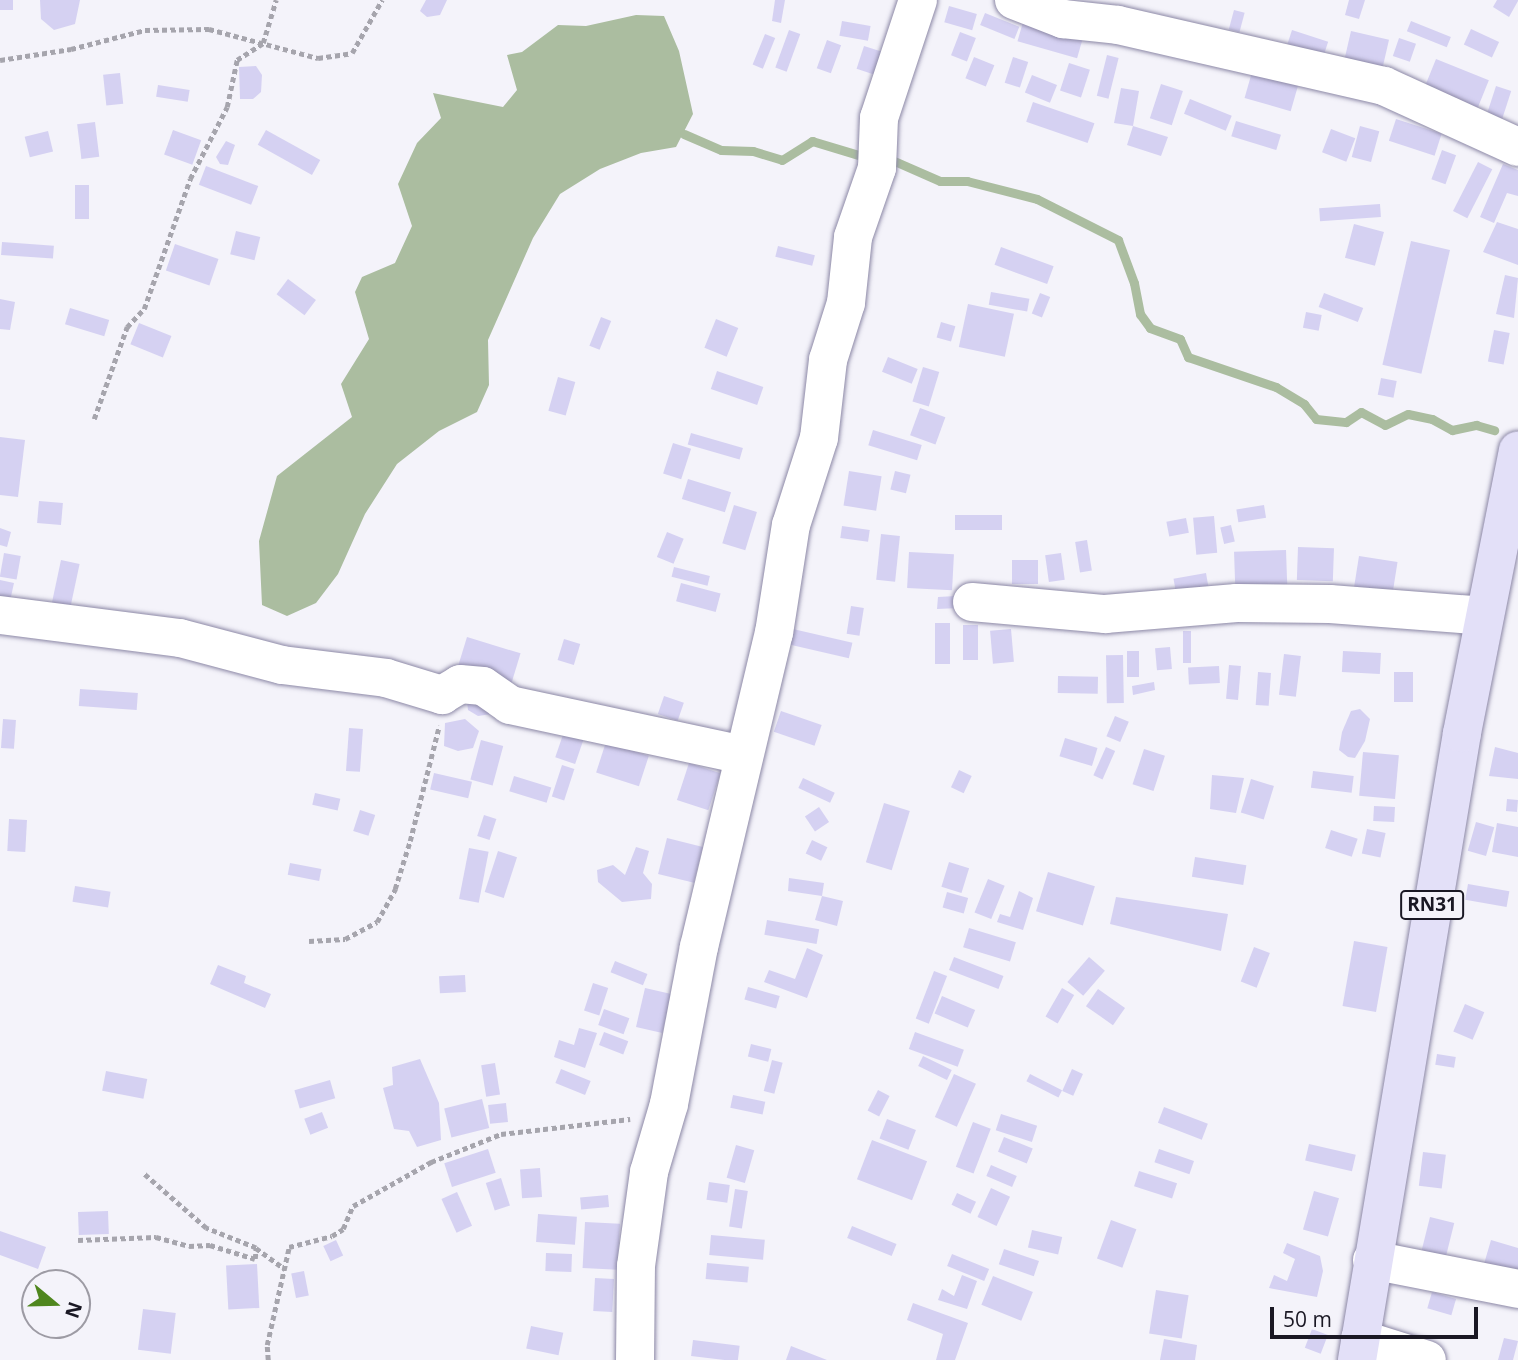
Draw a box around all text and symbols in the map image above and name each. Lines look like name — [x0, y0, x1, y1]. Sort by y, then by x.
road number: RN31 — [1399, 890, 1465, 920]
north arrow — [21, 1269, 91, 1339]
scale bar — [1273, 1294, 1481, 1338]
text: N — [59, 1299, 89, 1322]
text: 50 m — [1283, 1305, 1332, 1333]

